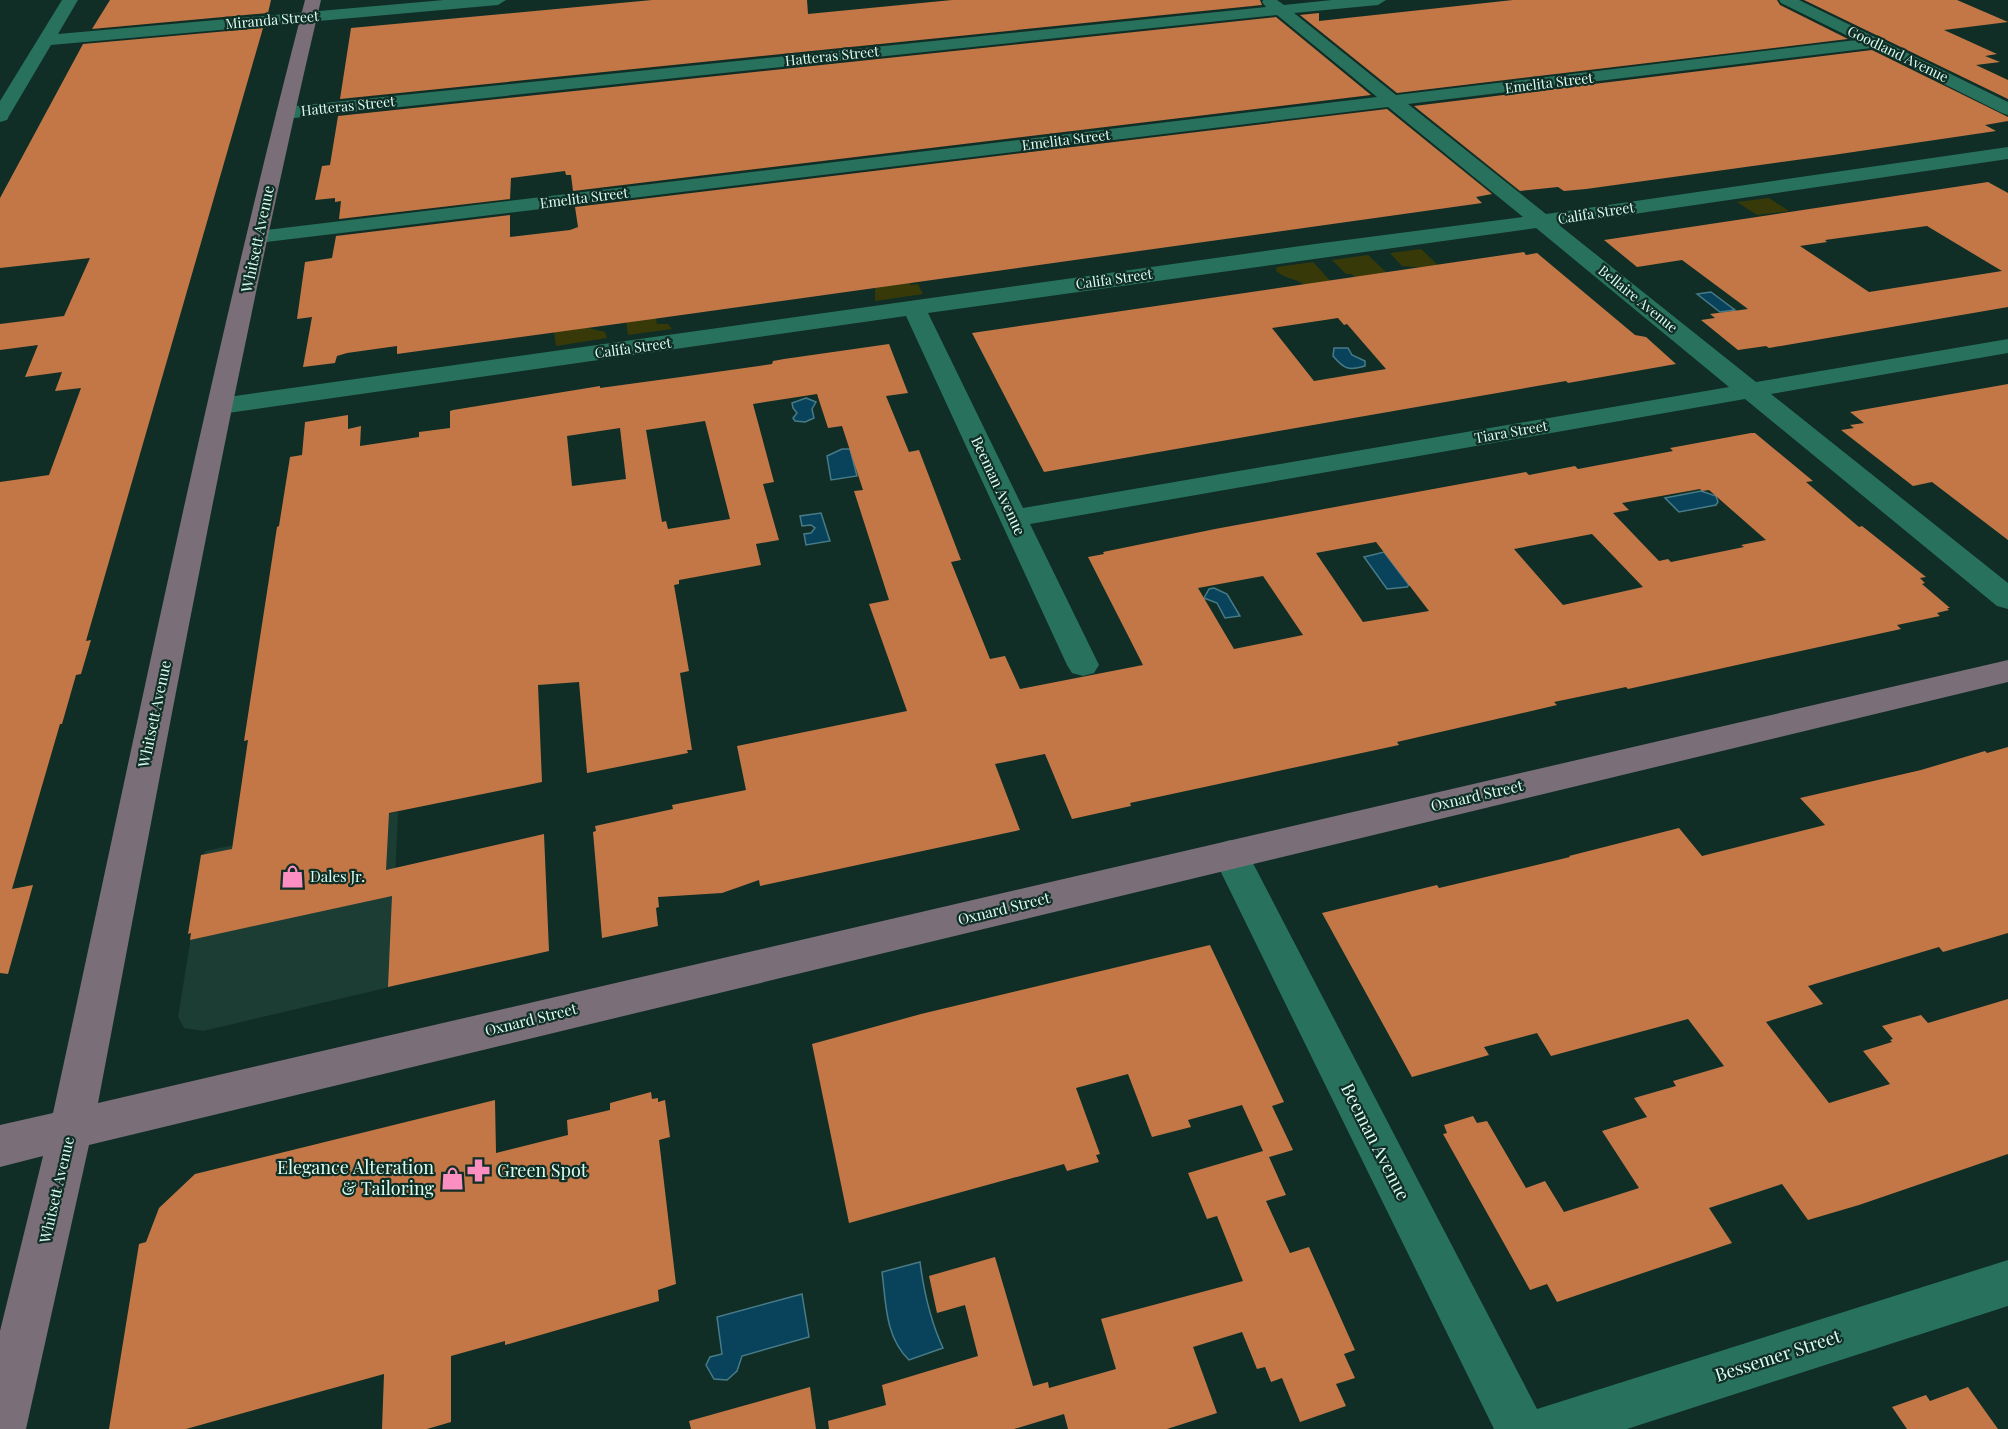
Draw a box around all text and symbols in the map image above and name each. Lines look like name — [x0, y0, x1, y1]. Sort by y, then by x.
street label: Miranda Street — [224, 6, 321, 33]
street label: Goodland Avenue — [1845, 21, 1952, 86]
street label: Hatteras Street — [784, 41, 881, 70]
street label: Emelita Street — [1504, 68, 1595, 97]
street label: Hatteras Street — [300, 91, 397, 120]
street label: Emelita Street — [1021, 125, 1112, 154]
street label: Emelita Street — [539, 183, 630, 212]
street label: Whitsett Avenue — [236, 184, 278, 295]
street label: Califa Street — [1556, 197, 1637, 228]
street label: Bellaire Avenue — [1595, 261, 1682, 337]
street label: Califa Street — [1074, 264, 1155, 293]
street label: Califa Street — [593, 333, 674, 362]
street label: Tiara Street — [1473, 416, 1550, 447]
street label: Beeman Avenue — [967, 433, 1031, 538]
street label: Whitsett Avenue — [133, 659, 175, 770]
street label: Oxnard Street — [1429, 775, 1526, 815]
shop icon: Dales Jr. — [279, 864, 305, 890]
place label: Dales Jr. — [310, 866, 365, 886]
street label: Oxnard Street — [956, 887, 1053, 929]
street label: Oxnard Street — [483, 998, 580, 1040]
street label: Beeman Avenue — [1336, 1079, 1416, 1204]
street label: Whitsett Avenue — [34, 1135, 78, 1246]
place label: Elegance Alteration & Tailoring — [277, 1155, 434, 1200]
pharmacy icon: Green Spot — [466, 1158, 492, 1184]
place label: Green Spot — [497, 1158, 588, 1182]
shop icon: Elegance Alteration & Tailoring — [439, 1165, 465, 1191]
street label: Bessemer Street — [1712, 1323, 1844, 1387]

